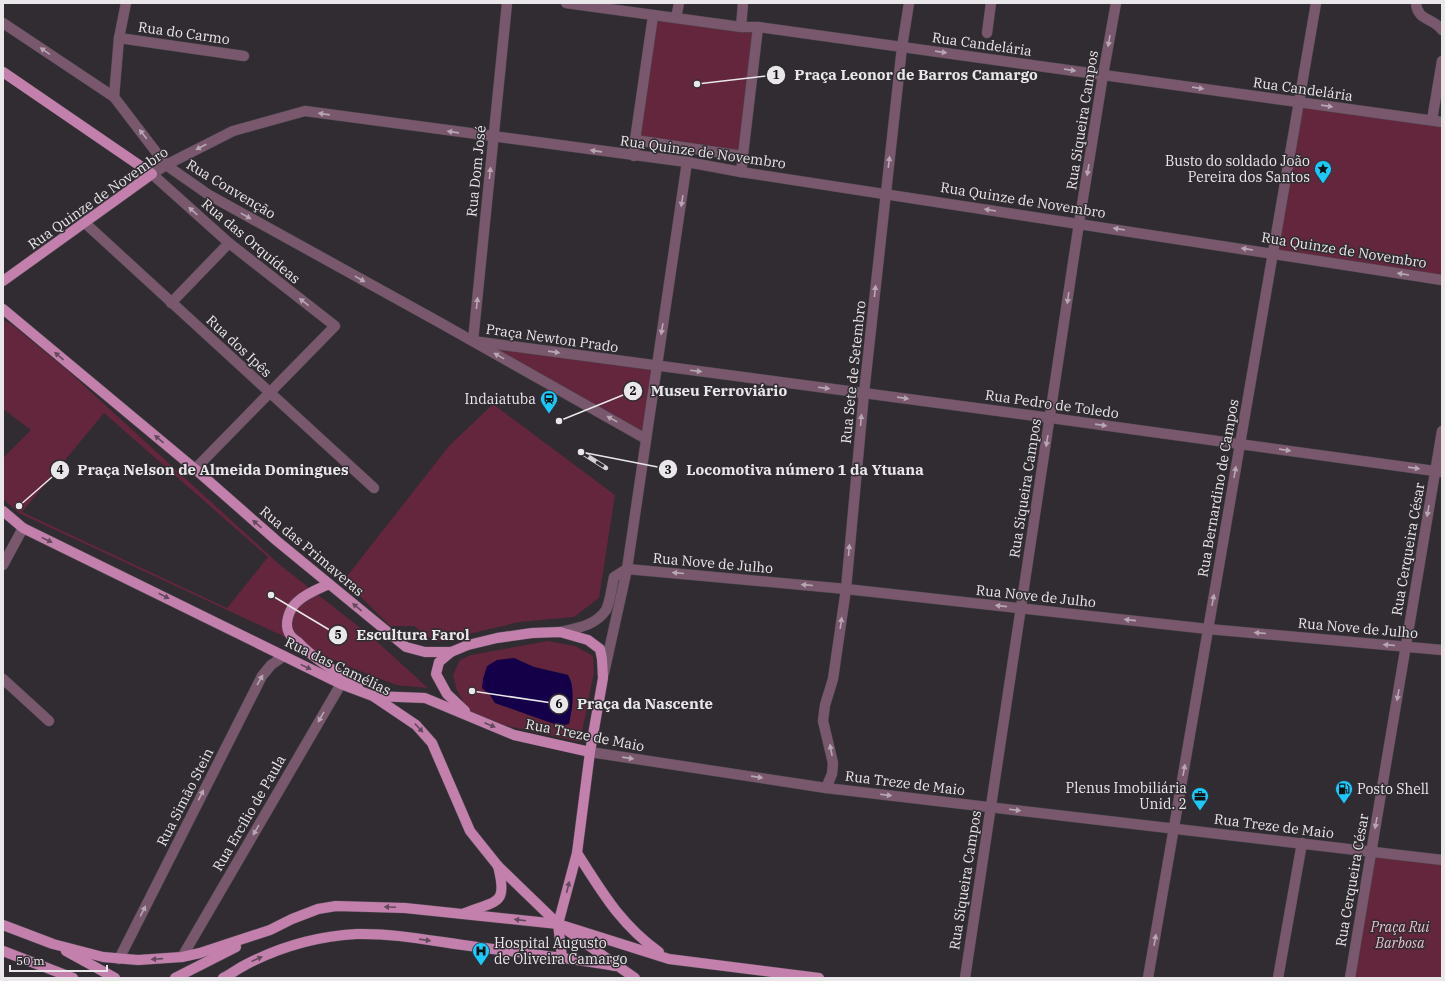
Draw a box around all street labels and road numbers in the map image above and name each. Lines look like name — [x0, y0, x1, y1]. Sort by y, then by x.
street label: Rua do Carmo — [137, 18, 231, 48]
street label: Rua Candelária — [931, 28, 1033, 60]
street label: Rua Siqueira Campos — [1062, 49, 1102, 191]
street label: Rua Candelária — [1252, 73, 1354, 105]
street label: Rua Dom José — [462, 124, 490, 218]
street label: Rua Quinze de Novembro — [619, 131, 787, 173]
street label: Rua Quinze de Novembro — [24, 143, 172, 253]
street label: Rua Convenção — [183, 155, 279, 223]
street label: Rua Quinze de Novembro — [939, 178, 1107, 222]
street label: Rua das Orquídeas — [198, 194, 304, 288]
street label: Rua Quinze de Novembro — [1260, 228, 1428, 272]
street label: Rua Sete de Setembro — [837, 300, 869, 444]
street label: Rua dos Ipês — [202, 311, 276, 381]
street label: Praça Newton Prado — [485, 320, 620, 356]
street label: Rua Pedro de Toledo — [984, 386, 1120, 422]
street label: Rua Bernardino de Campos — [1193, 397, 1243, 578]
street label: Rua Siqueira Campos — [1005, 417, 1045, 559]
street label: Rua Cerqueira César — [1387, 480, 1429, 617]
street label: Rua das Primaveras — [256, 502, 368, 600]
street label: Rua Nove de Julho — [652, 549, 774, 577]
street label: Rua Nove de Julho — [975, 581, 1097, 611]
street label: Rua Nove de Julho — [1297, 614, 1419, 642]
street label: Rua das Camélias — [282, 633, 394, 700]
street label: Rua Treze de Maio — [524, 715, 646, 755]
street label: Rua Simão Stein — [153, 745, 217, 849]
street label: Rua Ercílio de Paula — [208, 751, 290, 874]
street label: Rua Treze de Maio — [844, 767, 966, 799]
street label: Rua Siqueira Campos — [945, 809, 985, 951]
street label: Rua Treze de Maio — [1213, 810, 1335, 842]
street label: Rua Cerqueira César — [1331, 811, 1373, 948]

